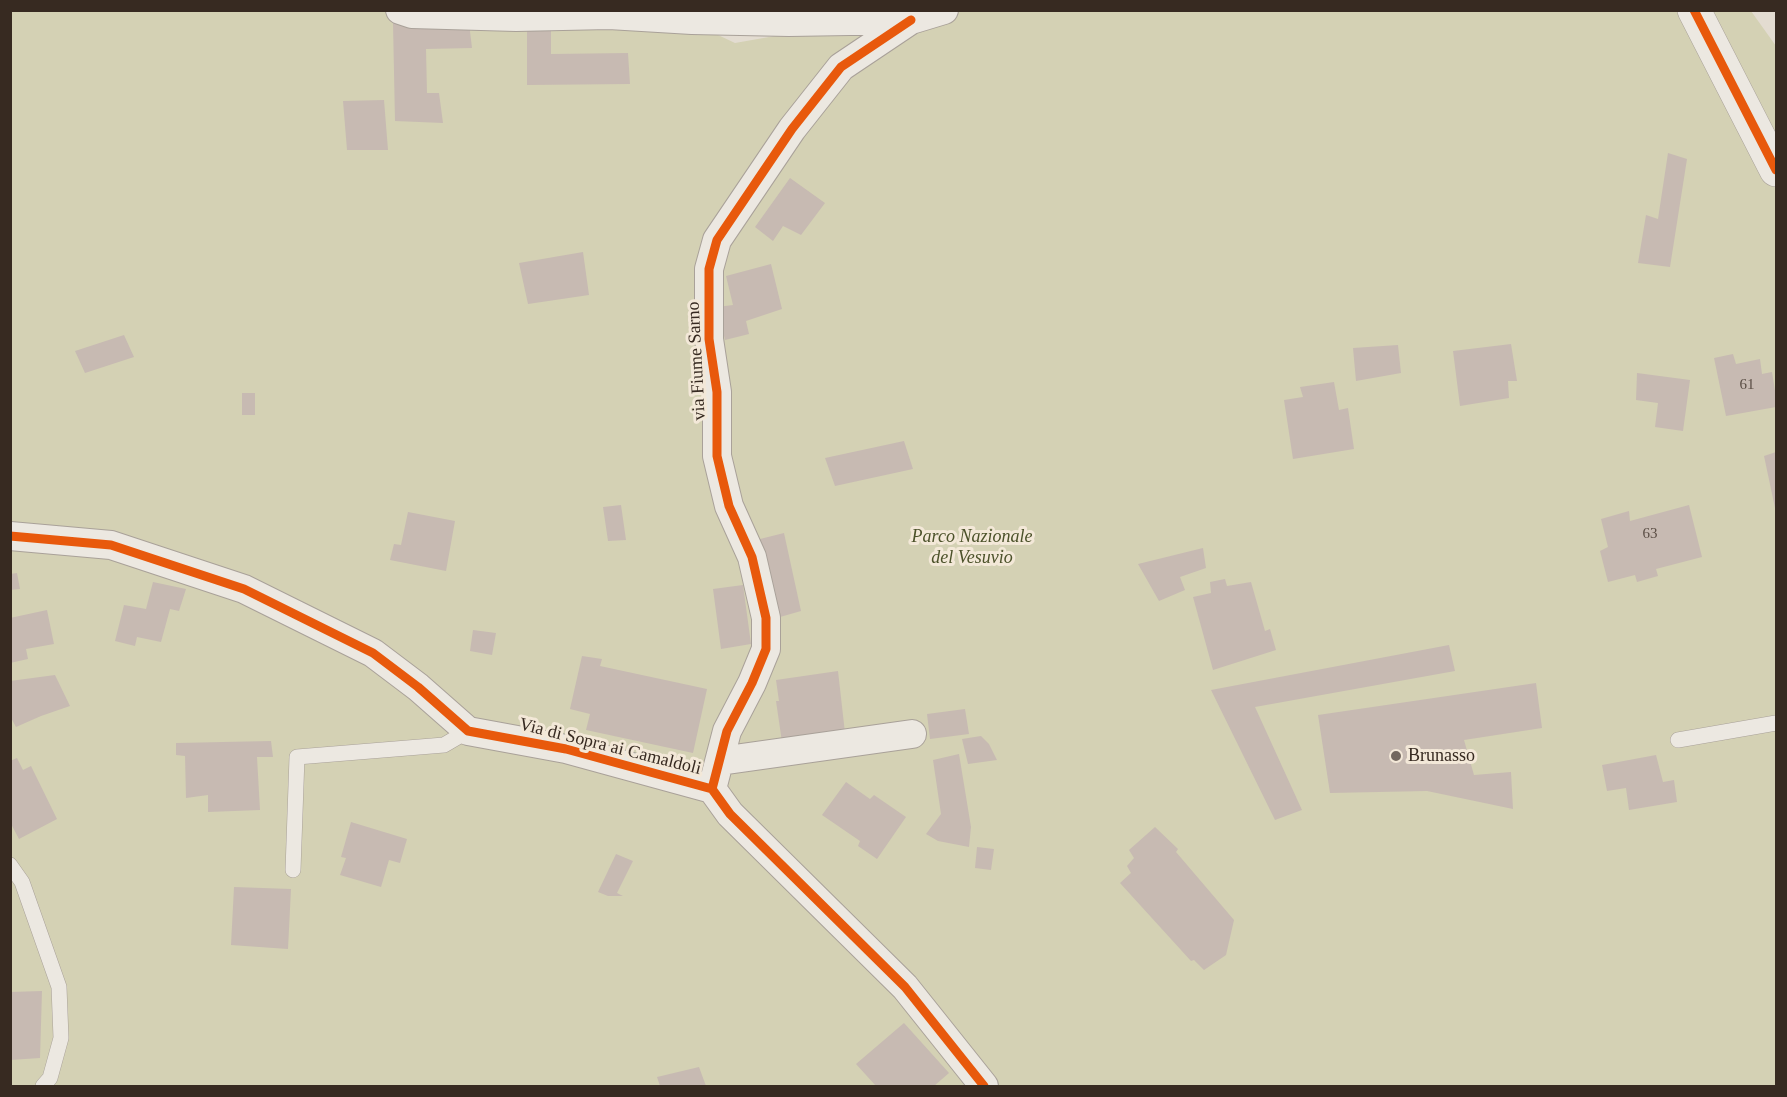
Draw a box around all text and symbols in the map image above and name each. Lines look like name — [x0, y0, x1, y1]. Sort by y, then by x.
street label: via Fiume Sarno — [683, 301, 711, 421]
house number: 61 — [1740, 376, 1754, 394]
house number: 63 — [1642, 525, 1658, 543]
park label: Parco Nazionale del Vesuvio — [912, 526, 1032, 568]
street label: Via di Sopra ai Camaldoli — [517, 714, 703, 780]
place label: Brunasso — [1408, 745, 1475, 767]
marker: Brunasso — [1389, 749, 1403, 763]

